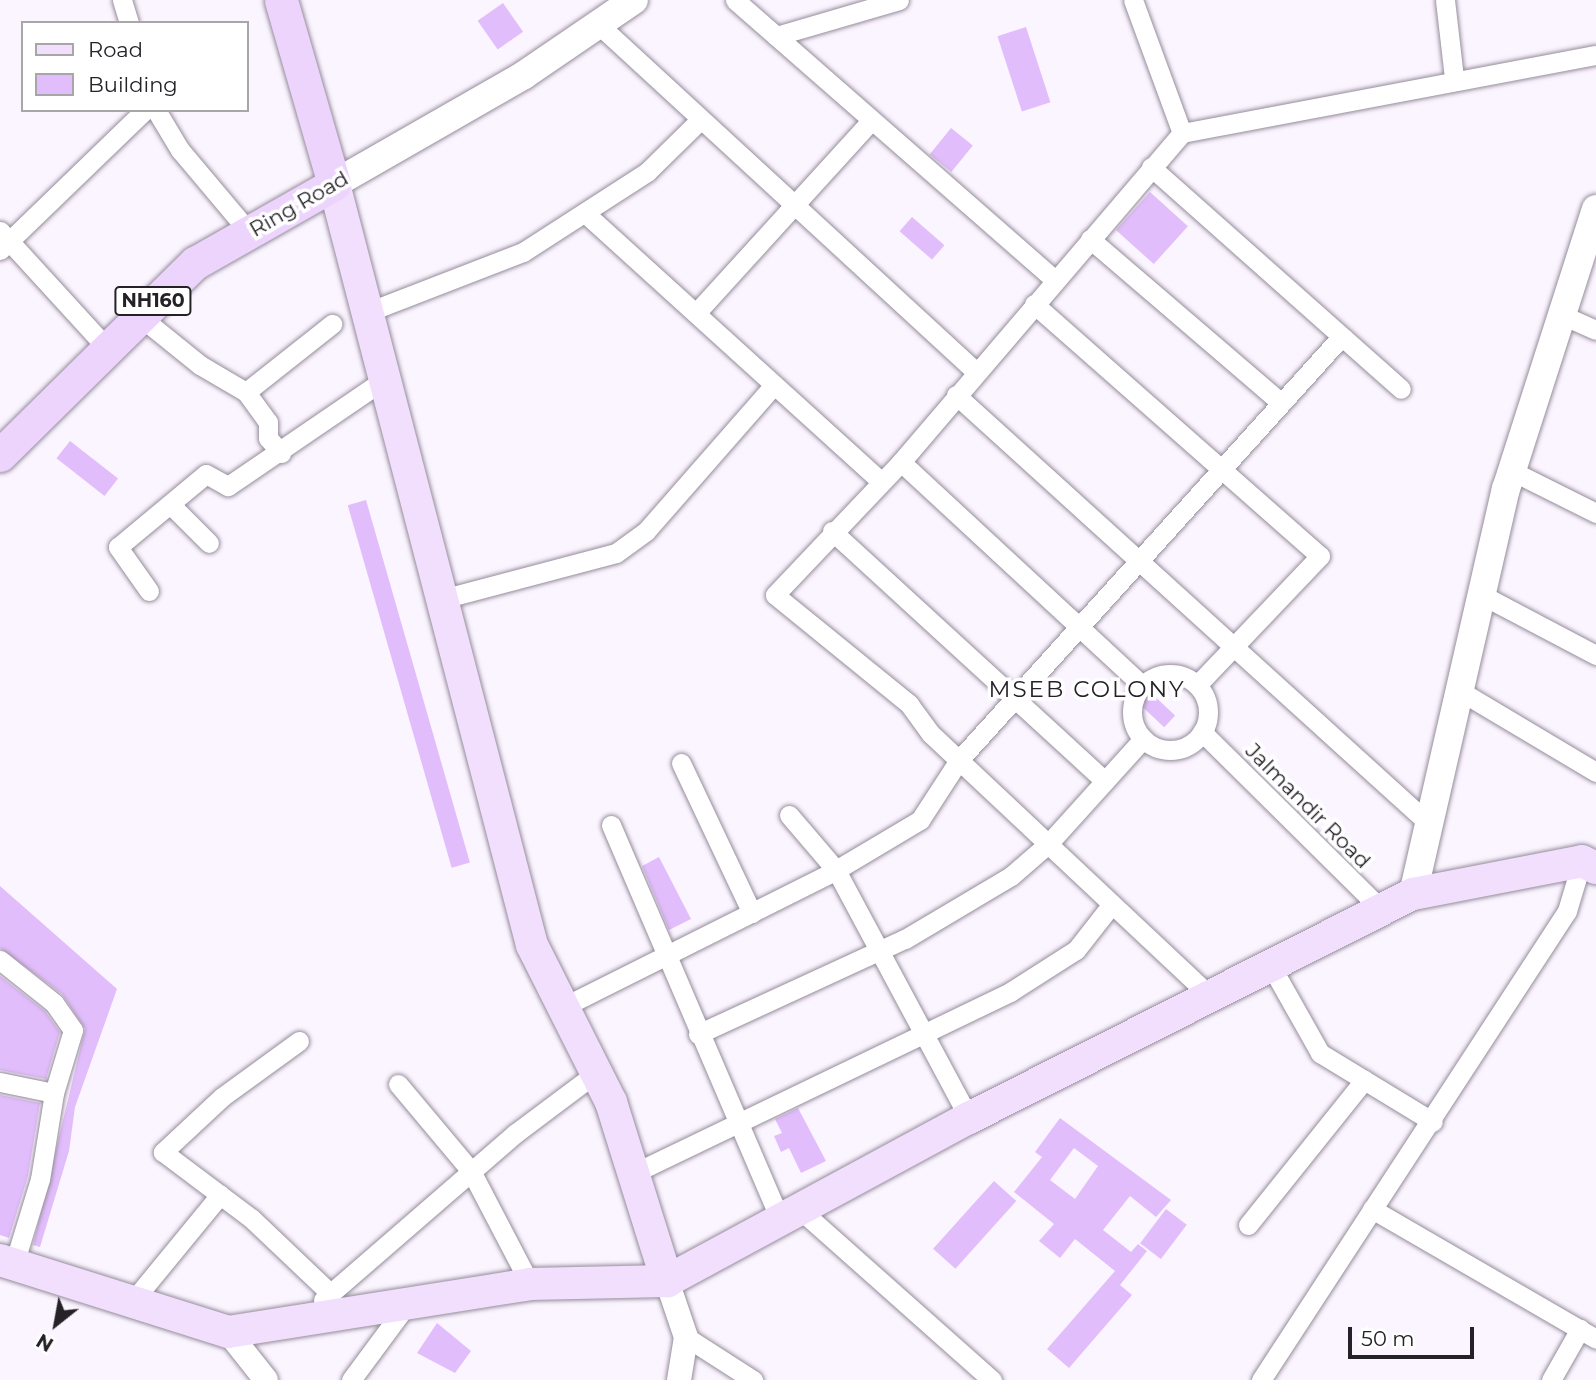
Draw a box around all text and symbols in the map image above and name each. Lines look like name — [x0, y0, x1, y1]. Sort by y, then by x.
legend — [21, 21, 248, 112]
text: Road — [88, 37, 143, 62]
text: Building — [88, 72, 178, 97]
street label: Ring Road — [245, 166, 353, 242]
road number: NH160 — [113, 286, 193, 316]
district label: MSEB COLONY — [990, 675, 1184, 703]
street label: Jalmandir Road — [1240, 738, 1376, 874]
north arrow — [21, 1289, 91, 1359]
scale bar — [1351, 1314, 1477, 1358]
text: 50 m — [1361, 1326, 1415, 1351]
text: N — [32, 1329, 57, 1356]

